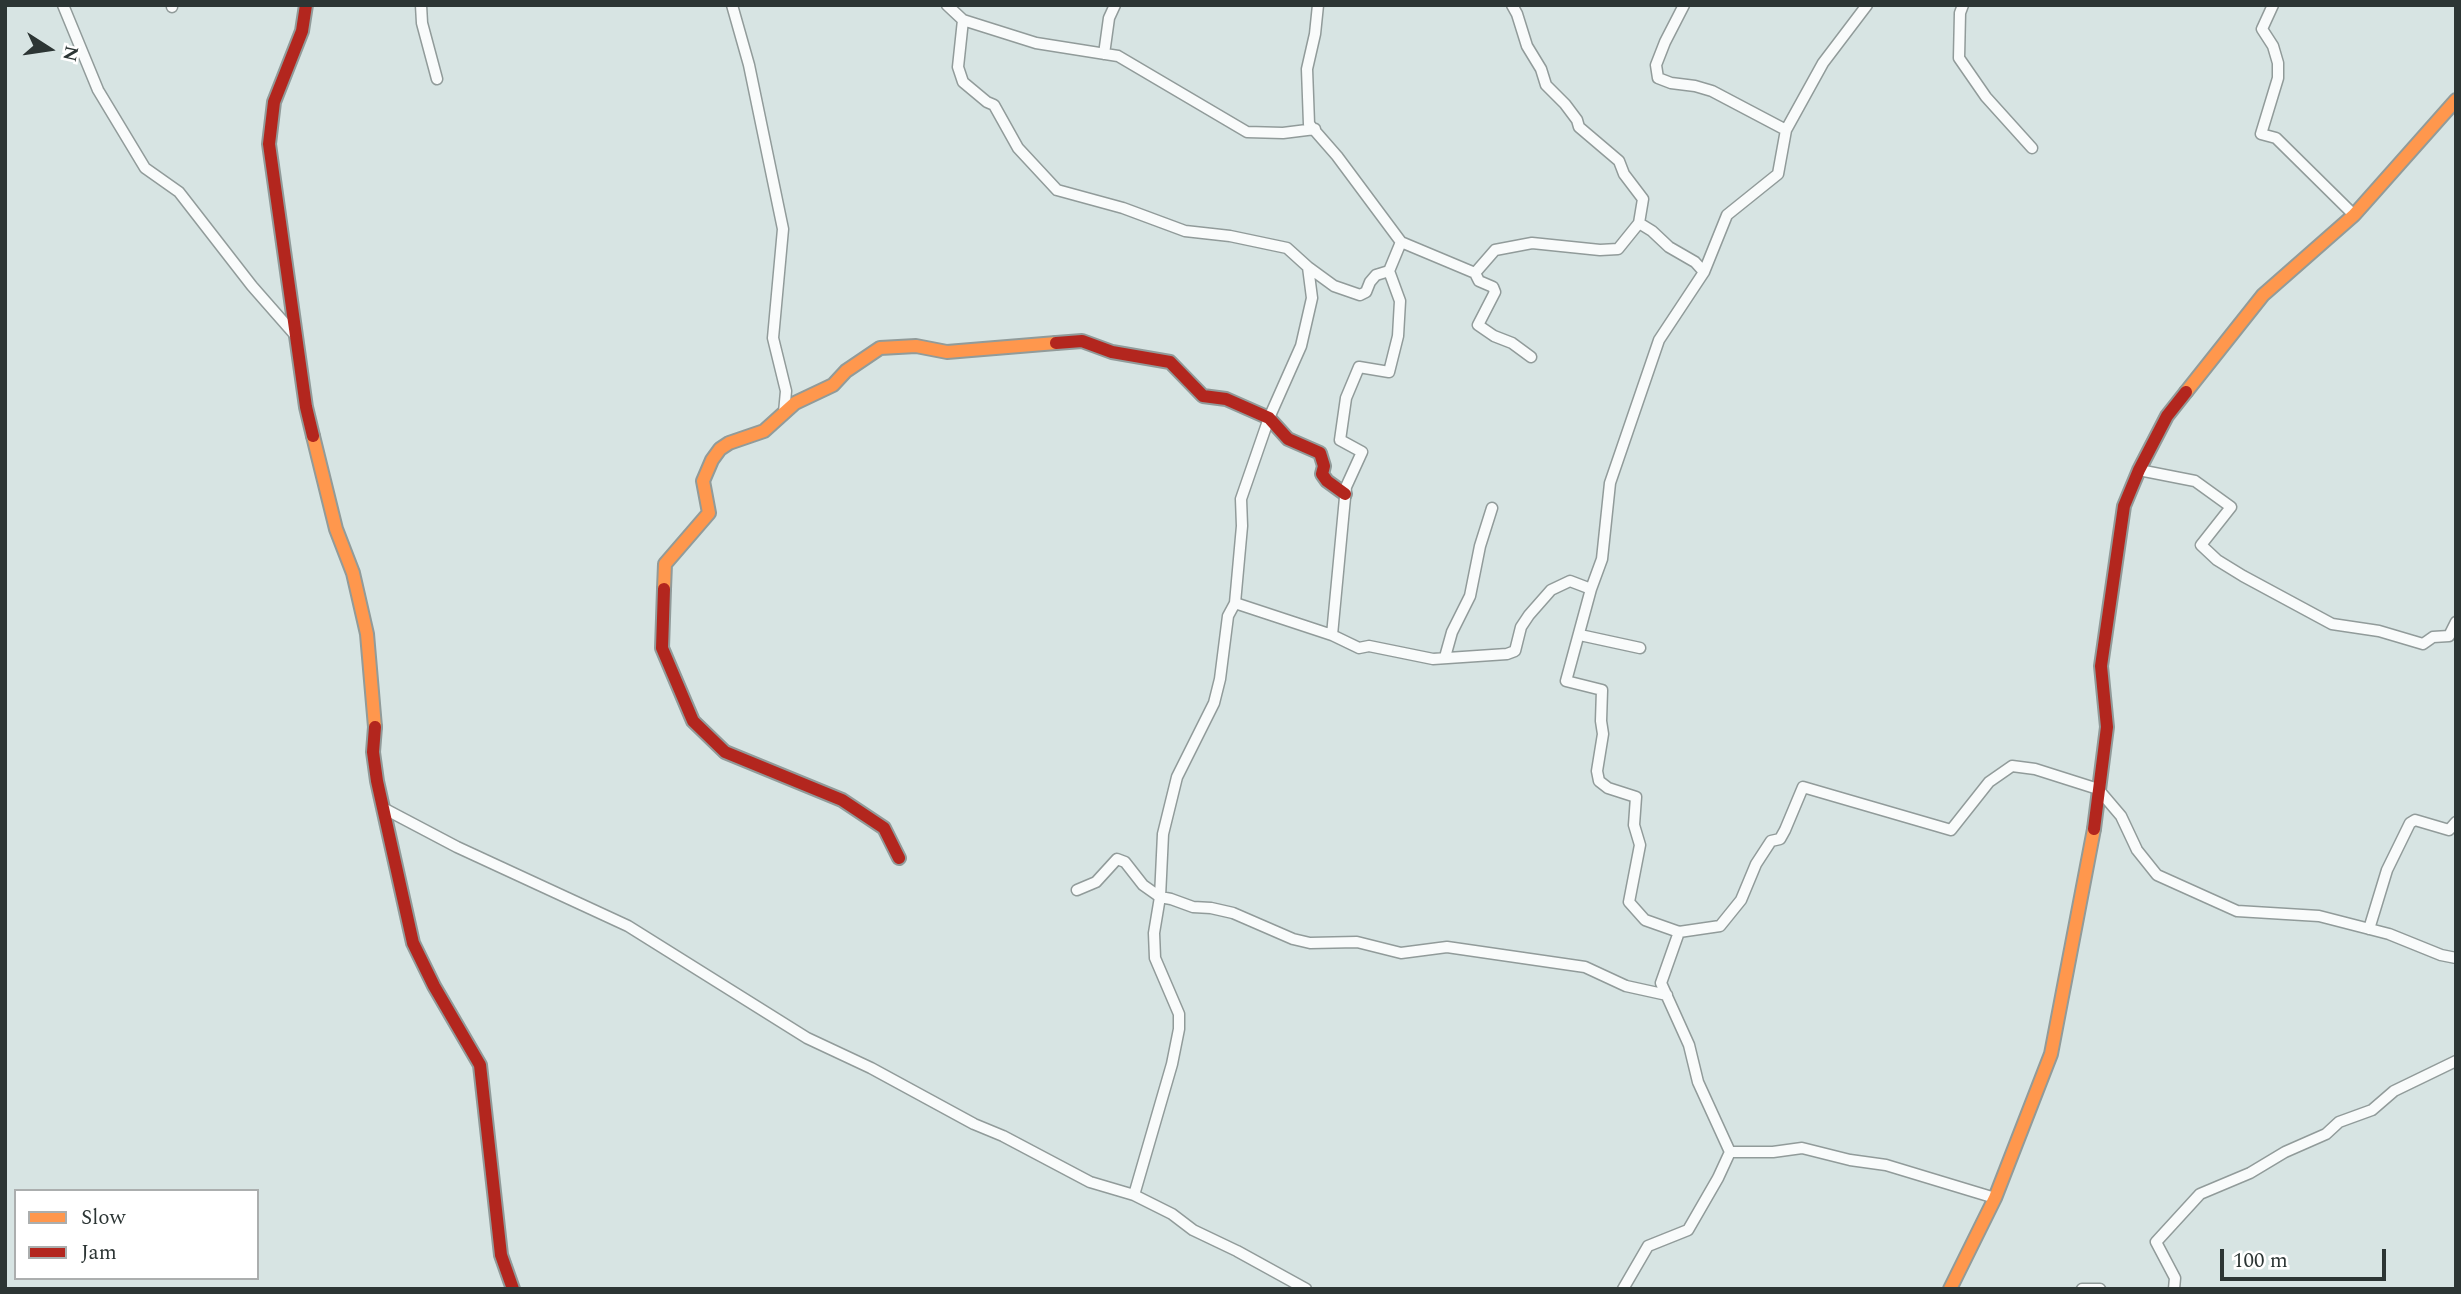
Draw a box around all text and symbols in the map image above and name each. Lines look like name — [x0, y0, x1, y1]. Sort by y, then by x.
north arrow — [14, 14, 84, 84]
text: N — [54, 43, 86, 64]
legend — [14, 1189, 259, 1280]
text: Slow — [81, 1202, 125, 1234]
scale bar — [2223, 1234, 2389, 1278]
text: Jam — [81, 1237, 117, 1269]
text: 100 m — [2233, 1245, 2288, 1277]

